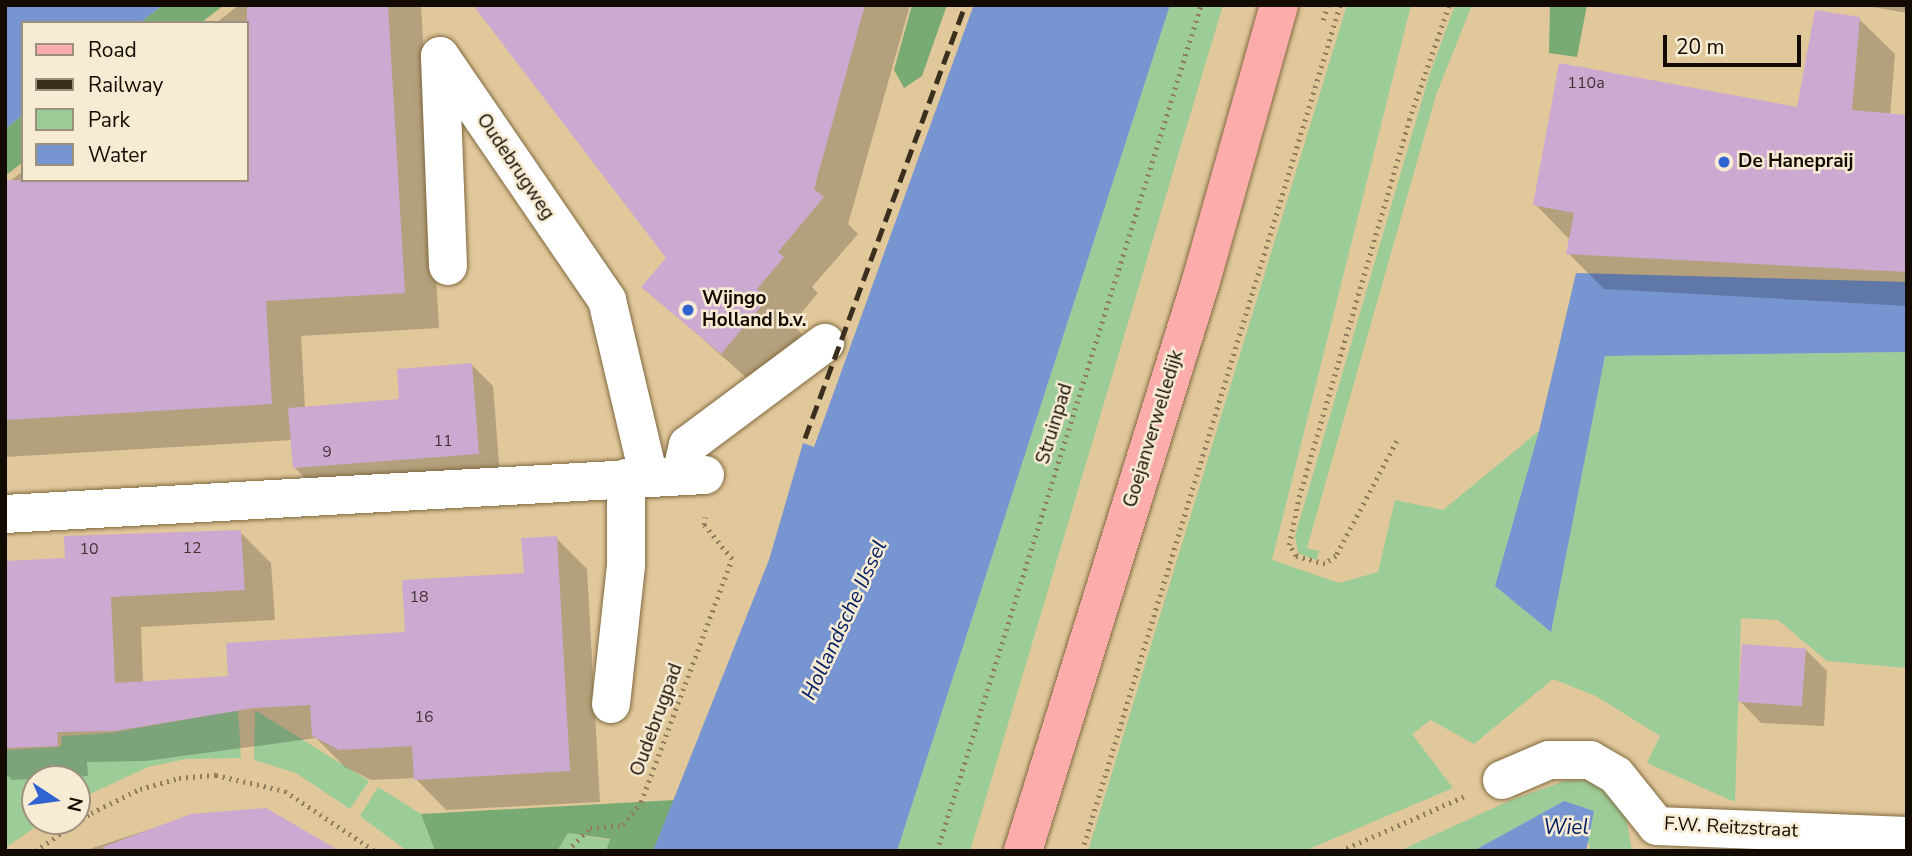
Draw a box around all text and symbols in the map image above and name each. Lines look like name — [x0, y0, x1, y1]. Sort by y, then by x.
legend — [21, 21, 248, 182]
scale bar — [1667, 21, 1805, 65]
text: 20 m — [1676, 33, 1725, 61]
text: Road — [88, 36, 137, 64]
text: Railway — [88, 71, 163, 99]
house number: 110a — [1567, 73, 1605, 93]
text: Park — [88, 106, 130, 134]
street label: Oudebrugweg — [471, 110, 559, 224]
text: Water — [88, 141, 147, 169]
place label: De Hanepraij — [1738, 151, 1853, 173]
marker: De Hanepraij — [1716, 154, 1732, 170]
place label: Wijngo Holland b.v. — [702, 288, 806, 332]
marker: Wijngo Holland b.v. — [680, 302, 696, 318]
street label: Goejanverwelledijk — [1119, 347, 1189, 511]
street label: Struinpad — [1032, 381, 1078, 467]
house number: 11 — [433, 431, 453, 451]
house number: 9 — [322, 442, 332, 462]
water label: Hollandsche IJssel — [796, 536, 892, 704]
house number: 12 — [182, 538, 202, 558]
house number: 10 — [79, 539, 99, 559]
house number: 18 — [409, 587, 429, 607]
street label: Oudebrugpad — [626, 661, 688, 779]
house number: 16 — [414, 707, 434, 727]
north arrow — [21, 765, 91, 835]
text: N — [60, 794, 89, 814]
street label: F.W. Reitzstraat — [1664, 813, 1798, 843]
water label: Wiel — [1543, 814, 1589, 840]

